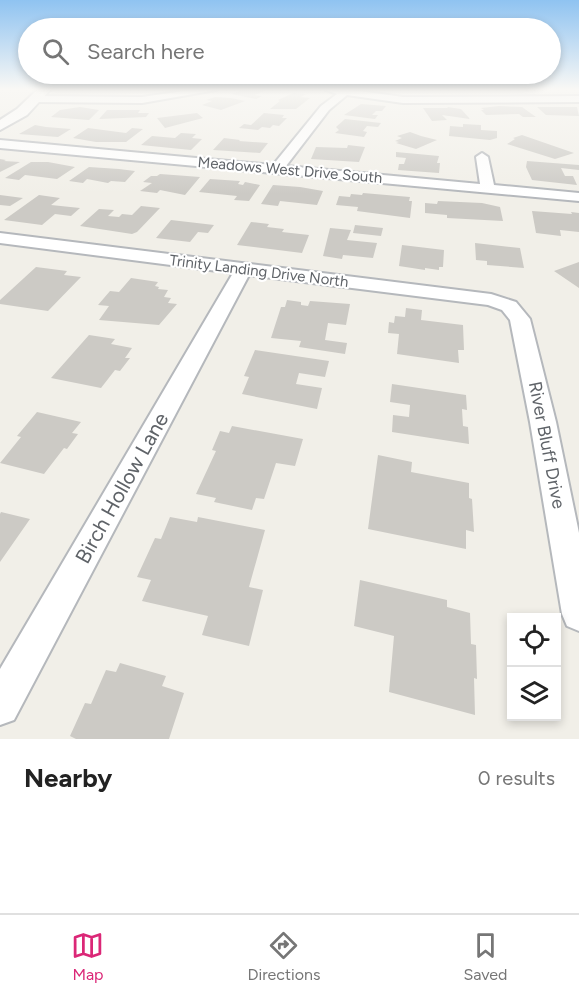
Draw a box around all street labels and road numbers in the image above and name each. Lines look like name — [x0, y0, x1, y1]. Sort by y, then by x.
street label: Meadows West Drive South — [197, 153, 383, 187]
street label: Trinity Landing Drive North — [169, 251, 349, 291]
street label: River Bluff Drive — [524, 379, 570, 511]
street label: Birch Hollow Lane — [70, 408, 173, 568]

